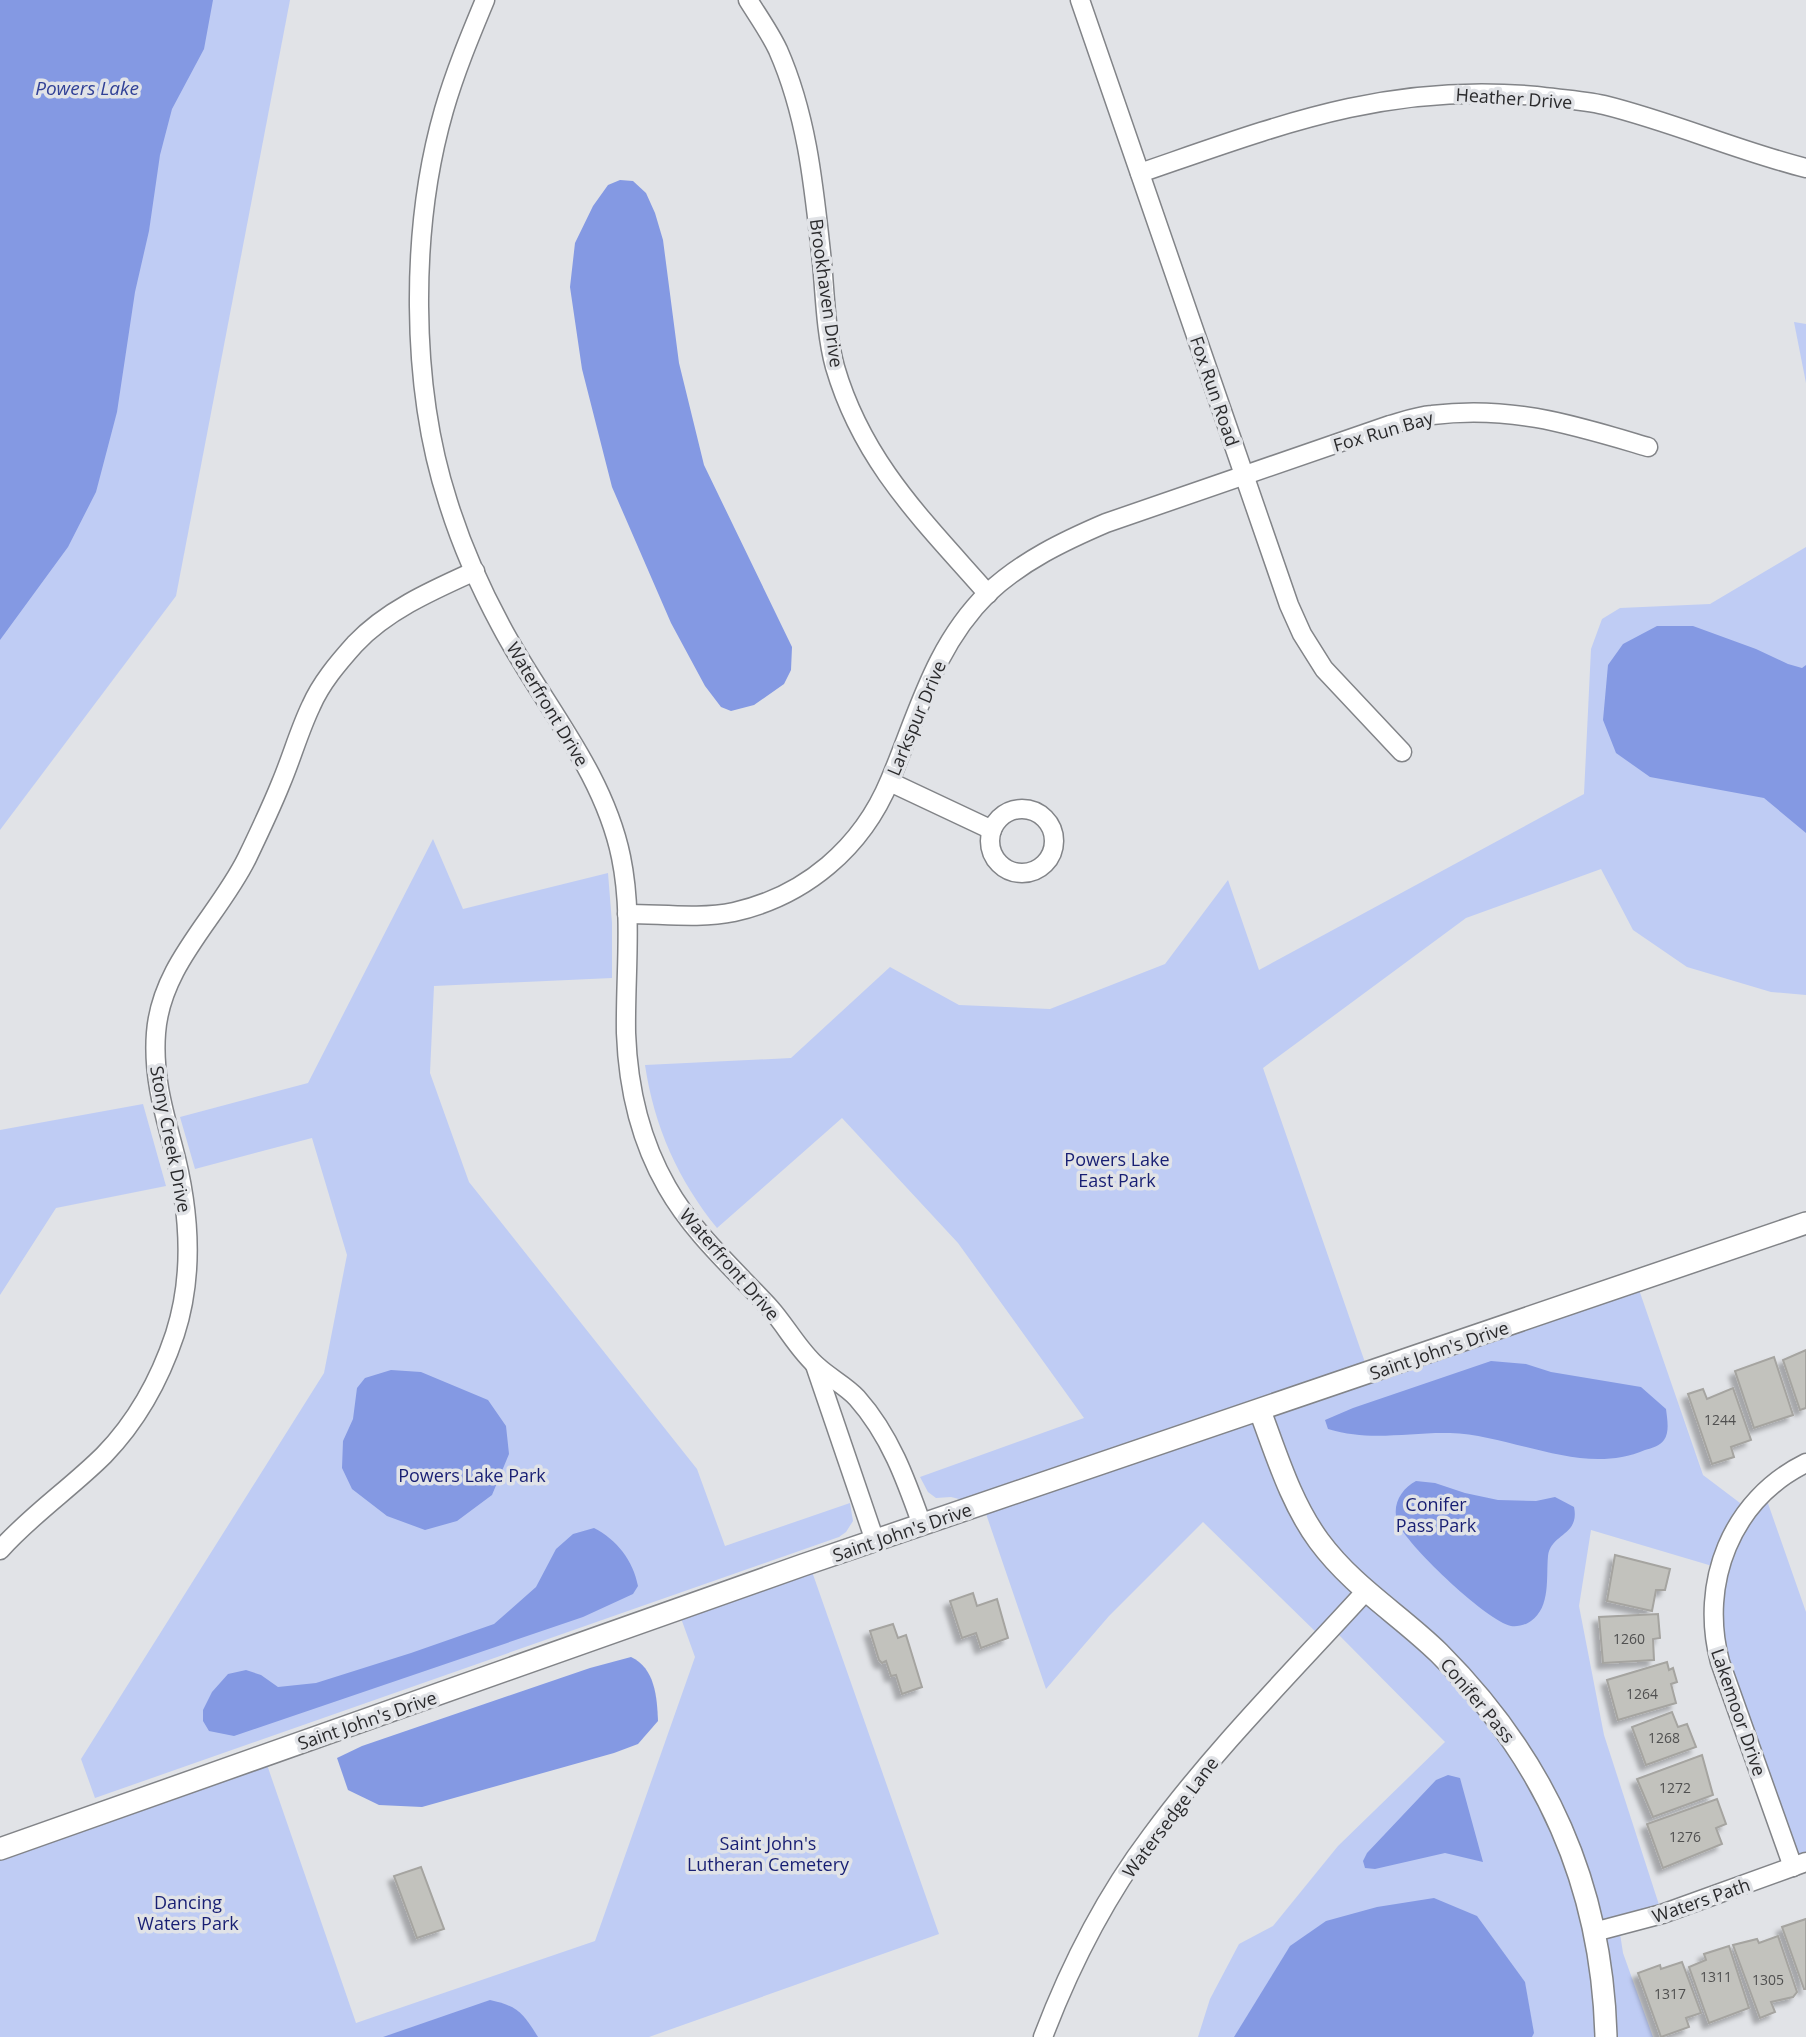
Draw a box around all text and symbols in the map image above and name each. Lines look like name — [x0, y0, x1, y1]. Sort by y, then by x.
water label: Powers Lake — [35, 75, 139, 101]
street label: Heather Drive — [1455, 82, 1573, 114]
street label: Brookhaven Drive — [805, 217, 849, 369]
street label: Fox Run Road — [1185, 333, 1245, 449]
street label: Fox Run Bay — [1330, 405, 1437, 457]
street label: Waterfront Drive — [501, 637, 595, 771]
street label: Larkspur Drive — [881, 657, 951, 779]
street label: Stony Creek Drive — [145, 1064, 197, 1214]
park label: Powers Lake East Park — [1064, 1147, 1170, 1192]
street label: Waterfront Drive — [675, 1203, 785, 1325]
street label: Saint John's Drive — [1366, 1315, 1512, 1385]
house number: 1244 — [1704, 1410, 1736, 1429]
park label: Powers Lake Park — [398, 1463, 546, 1487]
park label: Conifer Pass Park — [1396, 1492, 1477, 1537]
street label: Saint John's Drive — [829, 1497, 975, 1567]
house number: 1260 — [1613, 1629, 1645, 1648]
street label: Lakemoor Drive — [1706, 1645, 1772, 1779]
street label: Conifer Pass — [1435, 1652, 1521, 1748]
house number: 1264 — [1626, 1684, 1658, 1703]
street label: Saint John's Drive — [294, 1685, 440, 1755]
house number: 1268 — [1648, 1728, 1680, 1747]
street label: Watersedge Lane — [1117, 1752, 1223, 1882]
house number: 1272 — [1659, 1778, 1691, 1797]
house number: 1276 — [1669, 1827, 1701, 1846]
park label: Saint John's Lutheran Cemetery — [687, 1831, 850, 1876]
street label: Waters Path — [1649, 1872, 1753, 1928]
park label: Dancing Waters Park — [137, 1890, 239, 1935]
house number: 1311 — [1700, 1967, 1732, 1986]
house number: 1305 — [1752, 1970, 1784, 1989]
house number: 1317 — [1654, 1984, 1686, 2003]

